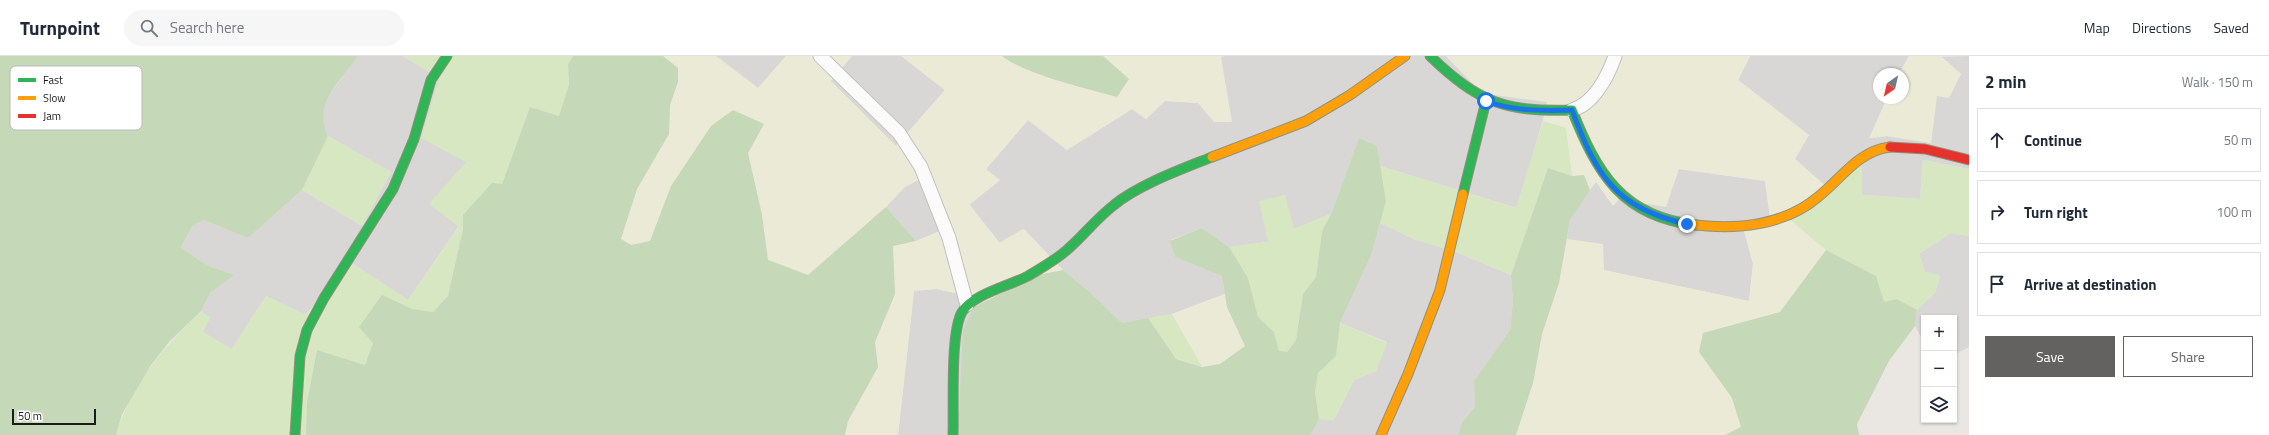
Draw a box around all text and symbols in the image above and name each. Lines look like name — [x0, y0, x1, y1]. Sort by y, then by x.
search box — [124, 10, 404, 46]
text: Turnpoint — [20, 13, 100, 42]
text: Search here — [170, 16, 244, 39]
icon: search — [138, 17, 160, 39]
text: Map — [2084, 17, 2110, 38]
text: Directions — [2132, 17, 2191, 38]
text: Saved — [2213, 17, 2249, 38]
legend — [10, 66, 142, 130]
north arrow — [1873, 68, 1909, 104]
text: 2 min — [1985, 69, 2026, 95]
text: Fast — [43, 72, 63, 88]
text: Walk · 150 m — [2182, 72, 2253, 92]
text: Slow — [43, 90, 66, 106]
route start — [1477, 92, 1495, 110]
text: Jam — [43, 108, 61, 124]
icon: ahead — [1986, 129, 2008, 151]
text: Continue — [2024, 129, 2082, 152]
text: 50 m — [2224, 130, 2252, 150]
icon: right — [1986, 201, 2008, 223]
text: Turn right — [2024, 201, 2088, 224]
text: 100 m — [2216, 202, 2252, 222]
route end — [1678, 215, 1696, 233]
icon: arrive — [1986, 273, 2008, 295]
text: Arrive at destination — [2024, 273, 2157, 296]
map controls — [1921, 315, 1957, 423]
button: + — [1921, 315, 1957, 351]
button: Save — [1985, 336, 2115, 377]
button: Share — [2123, 336, 2253, 377]
button: − — [1921, 351, 1957, 387]
button: layers — [1921, 387, 1957, 423]
scale bar — [12, 407, 96, 426]
text: 50 m — [18, 408, 42, 424]

